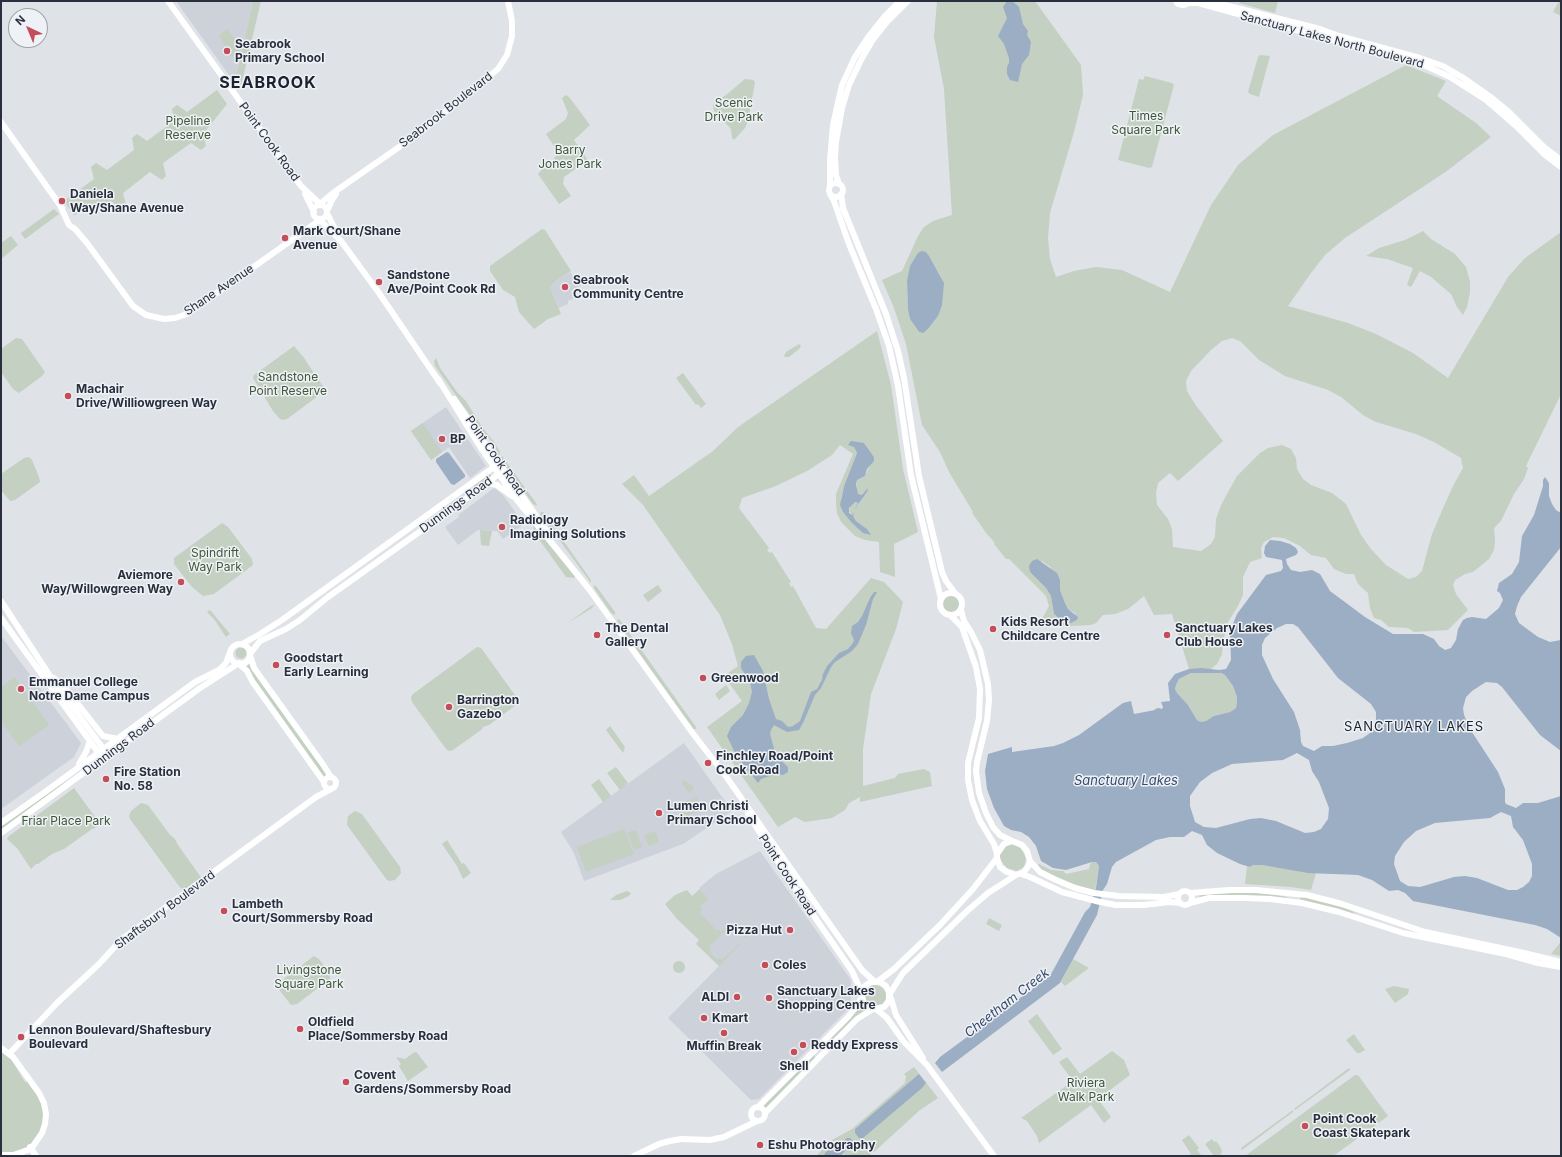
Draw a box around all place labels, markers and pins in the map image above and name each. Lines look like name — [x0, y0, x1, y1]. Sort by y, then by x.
place label: Seabrook Primary School — [235, 37, 324, 65]
marker: Seabrook Primary School — [222, 46, 232, 56]
place label: Daniela Way/Shane Avenue — [70, 187, 184, 215]
marker: Daniela Way/Shane Avenue — [57, 196, 67, 206]
place label: Mark Court/Shane Avenue — [293, 224, 401, 252]
marker: Mark Court/Shane Avenue — [280, 233, 290, 243]
place label: Sandstone Ave/Point Cook Rd — [387, 268, 496, 296]
place label: Seabrook Community Centre — [573, 273, 684, 301]
marker: Sandstone Ave/Point Cook Rd — [374, 277, 384, 287]
marker: Seabrook Community Centre — [560, 282, 570, 292]
place label: Machair Drive/Williowgreen Way — [76, 382, 217, 410]
marker: Machair Drive/Williowgreen Way — [63, 391, 73, 401]
place label: BP — [450, 432, 466, 446]
marker: BP — [437, 434, 447, 444]
place label: Radiology Imagining Solutions — [510, 513, 626, 541]
marker: Radiology Imagining Solutions — [497, 522, 507, 532]
place label: Aviemore Way/Willowgreen Way — [41, 568, 173, 596]
marker: Aviemore Way/Willowgreen Way — [176, 577, 186, 587]
place label: Kids Resort Childcare Centre — [1001, 615, 1100, 643]
place label: The Dental Gallery — [605, 621, 668, 649]
place label: Sanctuary Lakes Club House — [1175, 621, 1273, 649]
marker: Kids Resort Childcare Centre — [988, 624, 998, 634]
marker: The Dental Gallery — [592, 630, 602, 640]
marker: Sanctuary Lakes Club House — [1162, 630, 1172, 640]
place label: Goodstart Early Learning — [284, 651, 369, 679]
marker: Goodstart Early Learning — [271, 660, 281, 670]
place label: Greenwood — [711, 671, 779, 685]
marker: Greenwood — [698, 673, 708, 683]
place label: Emmanuel College Notre Dame Campus — [29, 675, 150, 703]
marker: Emmanuel College Notre Dame Campus — [16, 684, 26, 694]
place label: Barrington Gazebo — [457, 693, 519, 721]
marker: Barrington Gazebo — [444, 702, 454, 712]
place label: Finchley Road/Point Cook Road — [716, 749, 833, 777]
marker: Finchley Road/Point Cook Road — [703, 758, 713, 768]
place label: Fire Station No. 58 — [114, 765, 181, 793]
marker: Fire Station No. 58 — [101, 774, 111, 784]
place label: Lumen Christi Primary School — [667, 799, 756, 827]
marker: Lumen Christi Primary School — [654, 808, 664, 818]
place label: Lambeth Court/Sommersby Road — [232, 897, 373, 925]
marker: Lambeth Court/Sommersby Road — [219, 906, 229, 916]
place label: Pizza Hut — [727, 923, 782, 937]
marker: Pizza Hut — [785, 925, 795, 935]
place label: Coles — [773, 958, 806, 972]
marker: Coles — [760, 960, 770, 970]
place label: Sanctuary Lakes Shopping Centre — [777, 984, 876, 1012]
place label: ALDI — [701, 990, 729, 1004]
marker: ALDI — [732, 992, 742, 1002]
marker: Sanctuary Lakes Shopping Centre — [764, 993, 774, 1003]
place label: Kmart — [712, 1011, 748, 1025]
marker: Kmart — [699, 1013, 709, 1023]
place label: Oldfield Place/Sommersby Road — [308, 1015, 448, 1043]
place label: Lennon Boulevard/Shaftesbury Boulevard — [29, 1023, 211, 1051]
marker: Oldfield Place/Sommersby Road — [295, 1024, 305, 1034]
marker: Muffin Break — [719, 1028, 729, 1038]
marker: Lennon Boulevard/Shaftesbury Boulevard — [16, 1032, 26, 1042]
place label: Reddy Express — [811, 1038, 898, 1052]
place label: Muffin Break — [686, 1039, 762, 1053]
marker: Reddy Express — [798, 1040, 808, 1050]
marker: Shell — [789, 1047, 799, 1057]
place label: Shell — [780, 1059, 808, 1073]
place label: Covent Gardens/Sommersby Road — [354, 1068, 511, 1096]
marker: Covent Gardens/Sommersby Road — [341, 1077, 351, 1087]
place label: Point Cook Coast Skatepark — [1313, 1112, 1410, 1140]
marker: Point Cook Coast Skatepark — [1300, 1121, 1310, 1131]
place label: Eshu Photography — [768, 1138, 875, 1152]
marker: Eshu Photography — [755, 1140, 765, 1150]

